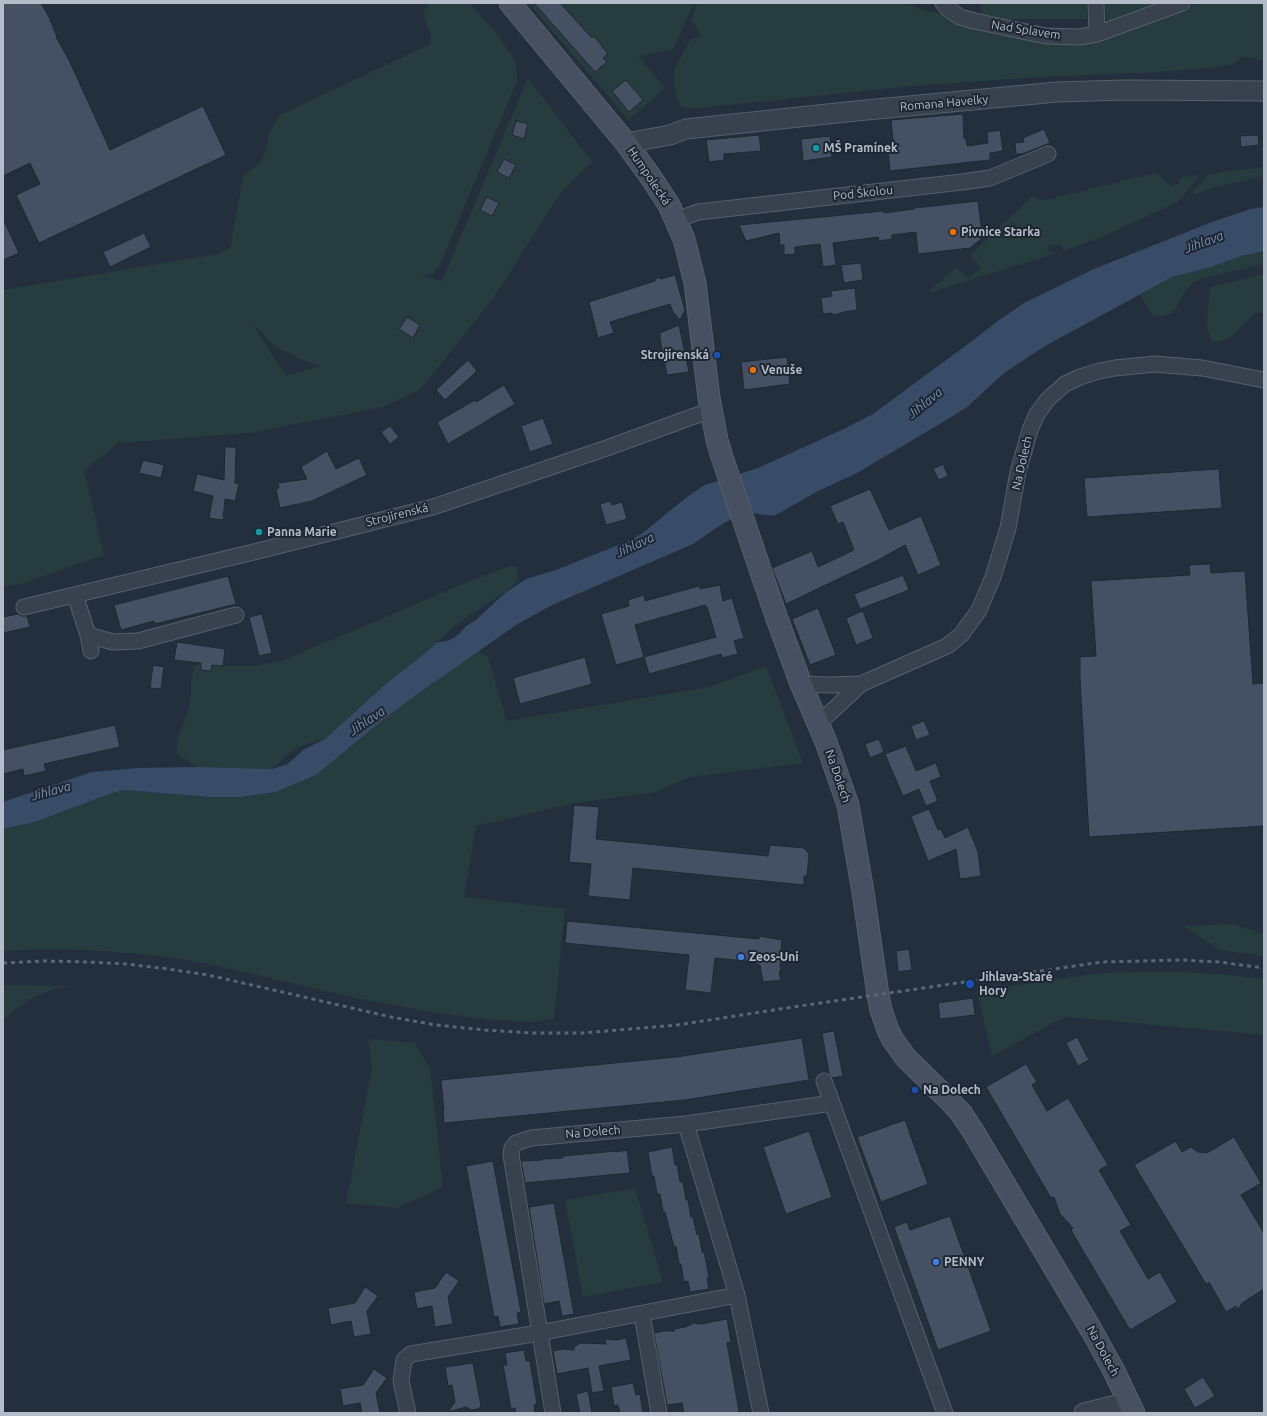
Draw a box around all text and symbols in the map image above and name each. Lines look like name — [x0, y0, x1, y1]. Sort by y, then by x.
street label: Nad Splavem — [990, 17, 1062, 43]
street label: Romana Havelky — [899, 92, 989, 114]
place label: MŠ Pramínek — [824, 141, 898, 155]
marker: MŠ Pramínek — [811, 143, 821, 153]
street label: Humpolecká — [624, 144, 674, 208]
street label: Pod Školou — [832, 183, 894, 203]
place label: Pivnice Starka — [961, 225, 1040, 239]
marker: Pivnice Starka — [948, 227, 958, 237]
water label: Jihlava — [1182, 228, 1226, 256]
place label: Strojírenská — [641, 348, 709, 362]
marker: Strojírenská — [712, 350, 722, 360]
place label: Venuše — [761, 363, 802, 377]
marker: Venuše — [748, 365, 758, 375]
water label: Jihlava — [904, 384, 946, 422]
street label: Na Dolech — [1009, 434, 1035, 492]
street label: Strojírenská — [364, 500, 430, 530]
place label: Panna Marie — [267, 525, 337, 539]
marker: Panna Marie — [254, 527, 264, 537]
water label: Jihlava — [613, 529, 657, 561]
water label: Jihlava — [346, 703, 388, 739]
street label: Na Dolech — [822, 748, 854, 804]
water label: Jihlava — [30, 778, 72, 804]
place label: Zeos-Uni — [749, 950, 799, 964]
marker: Zeos-Uni — [736, 952, 746, 962]
place label: Jihlava-Staré Hory — [979, 970, 1053, 998]
marker: Jihlava-Staré Hory — [964, 978, 976, 990]
place label: Na Dolech — [923, 1083, 981, 1097]
marker: Na Dolech — [910, 1085, 920, 1095]
street label: Na Dolech — [565, 1122, 621, 1142]
place label: PENNY — [944, 1255, 984, 1269]
marker: PENNY — [931, 1257, 941, 1267]
street label: Na Dolech — [1084, 1323, 1122, 1379]

